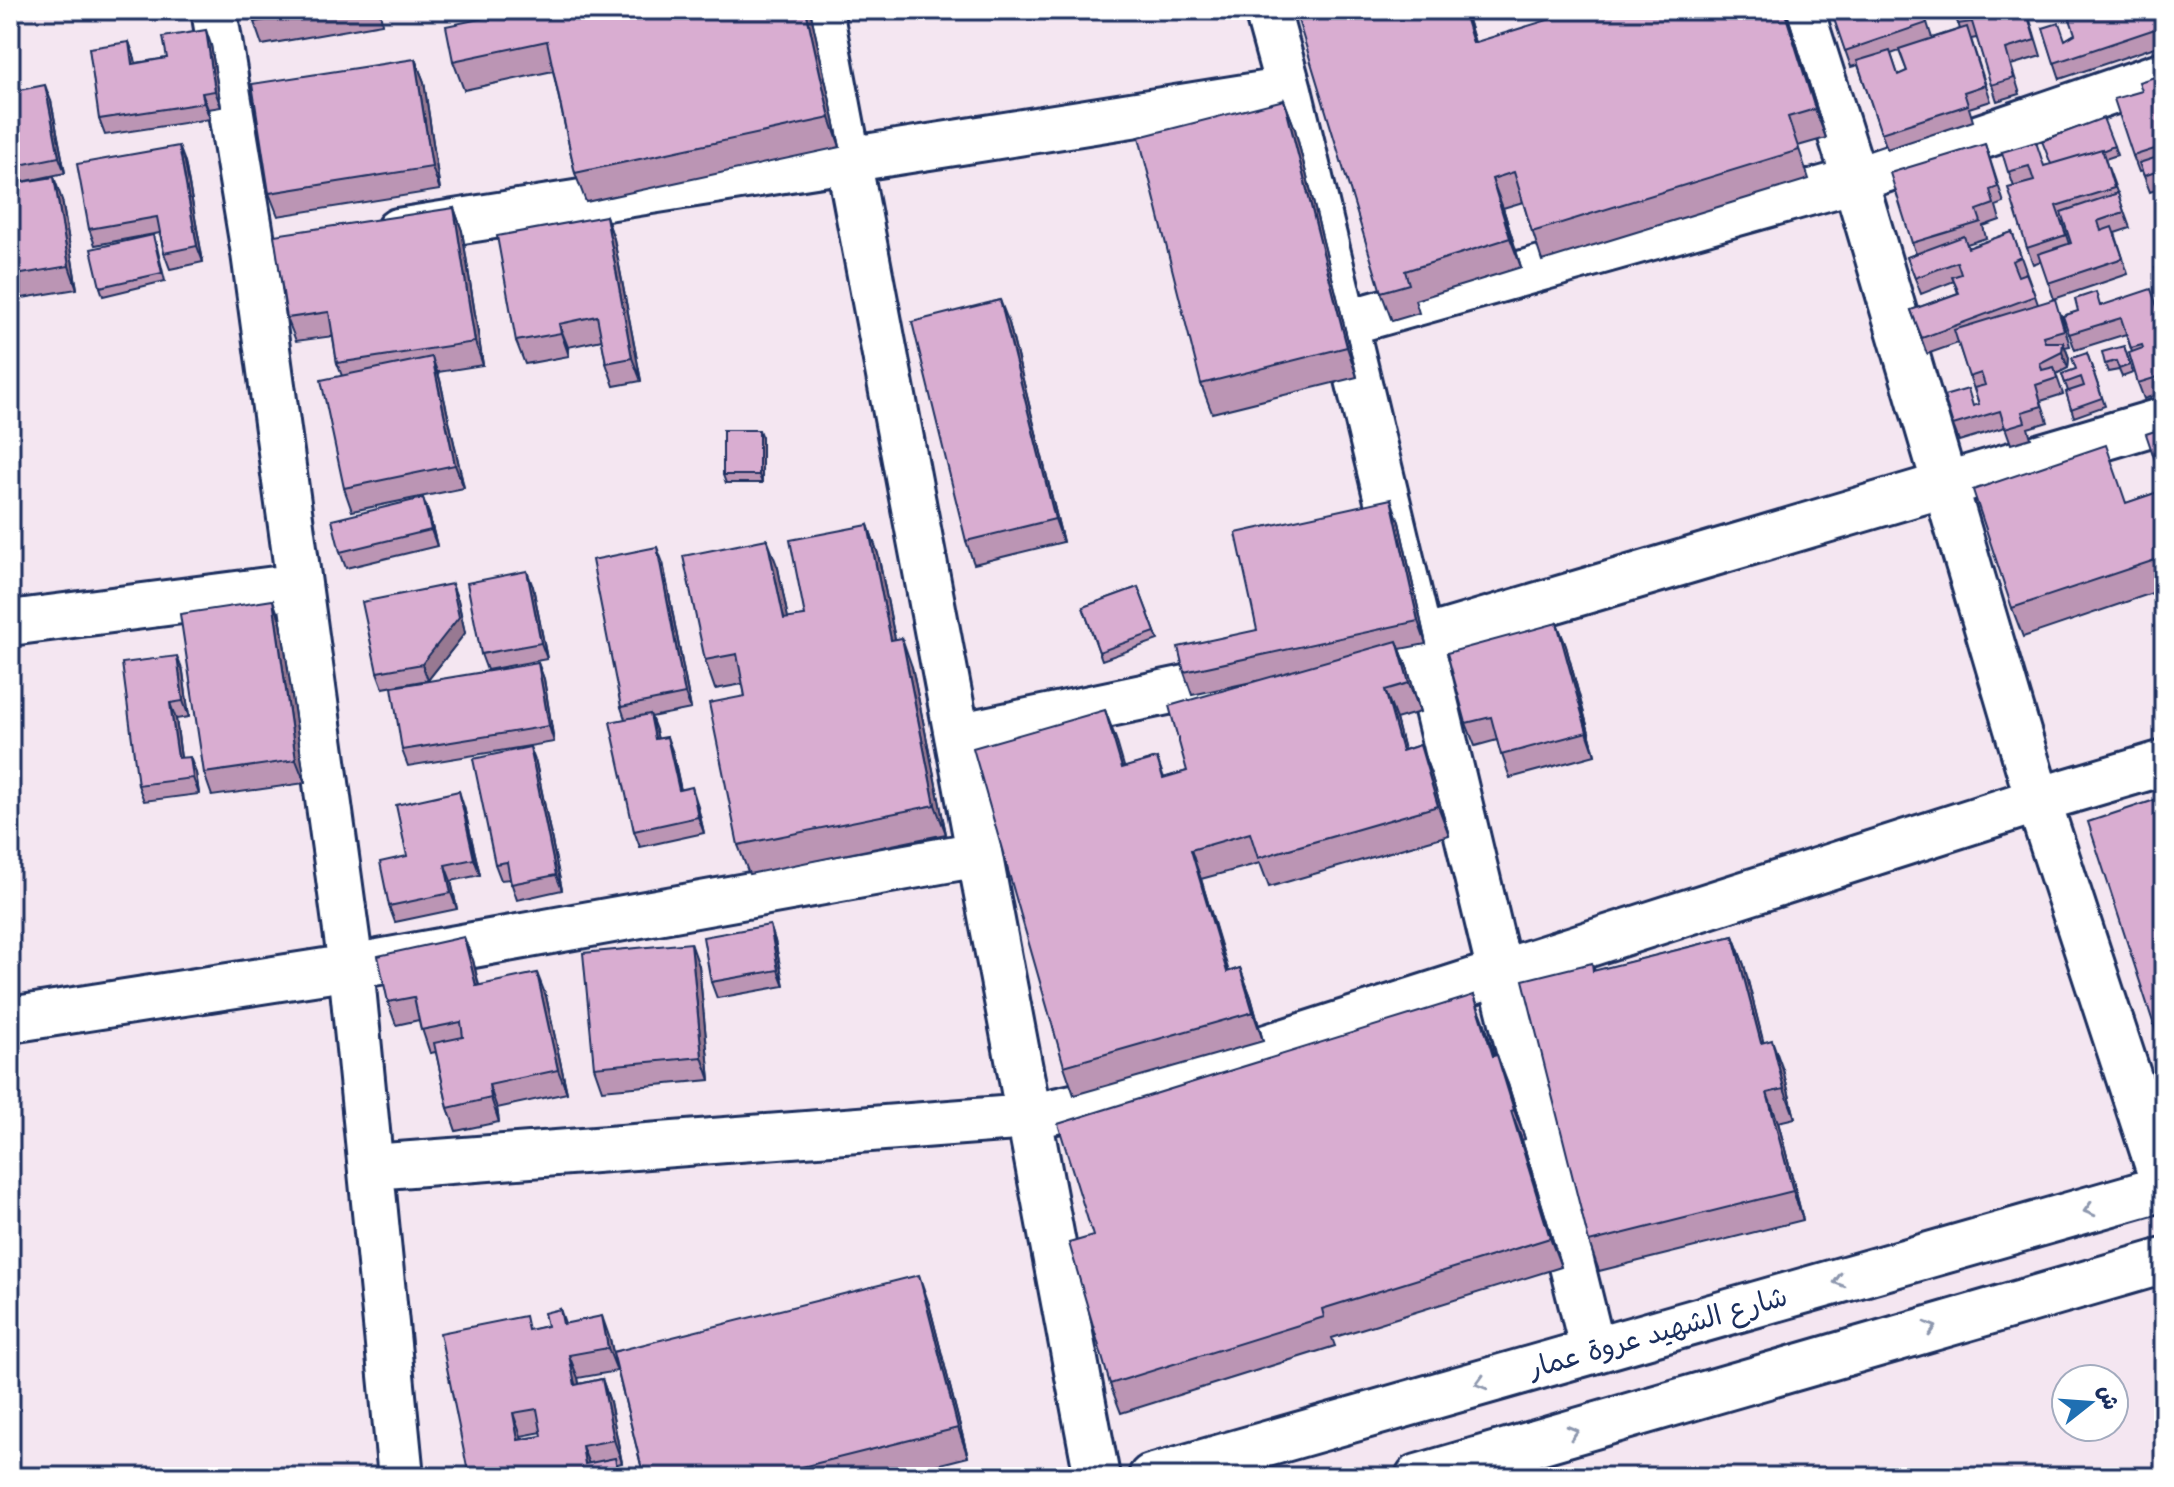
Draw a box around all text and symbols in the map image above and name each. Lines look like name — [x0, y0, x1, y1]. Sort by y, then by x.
one-way arrow — [2083, 1201, 2096, 1217]
one-way arrow — [1832, 1272, 1846, 1288]
street label: شارع الشهيد عروة عمار — [1524, 1280, 1792, 1388]
one-way arrow — [1923, 1321, 1937, 1337]
north arrow — [2050, 1363, 2130, 1443]
one-way arrow — [1475, 1374, 1489, 1390]
text: ش — [2091, 1382, 2124, 1413]
one-way arrow — [1566, 1425, 1580, 1441]

